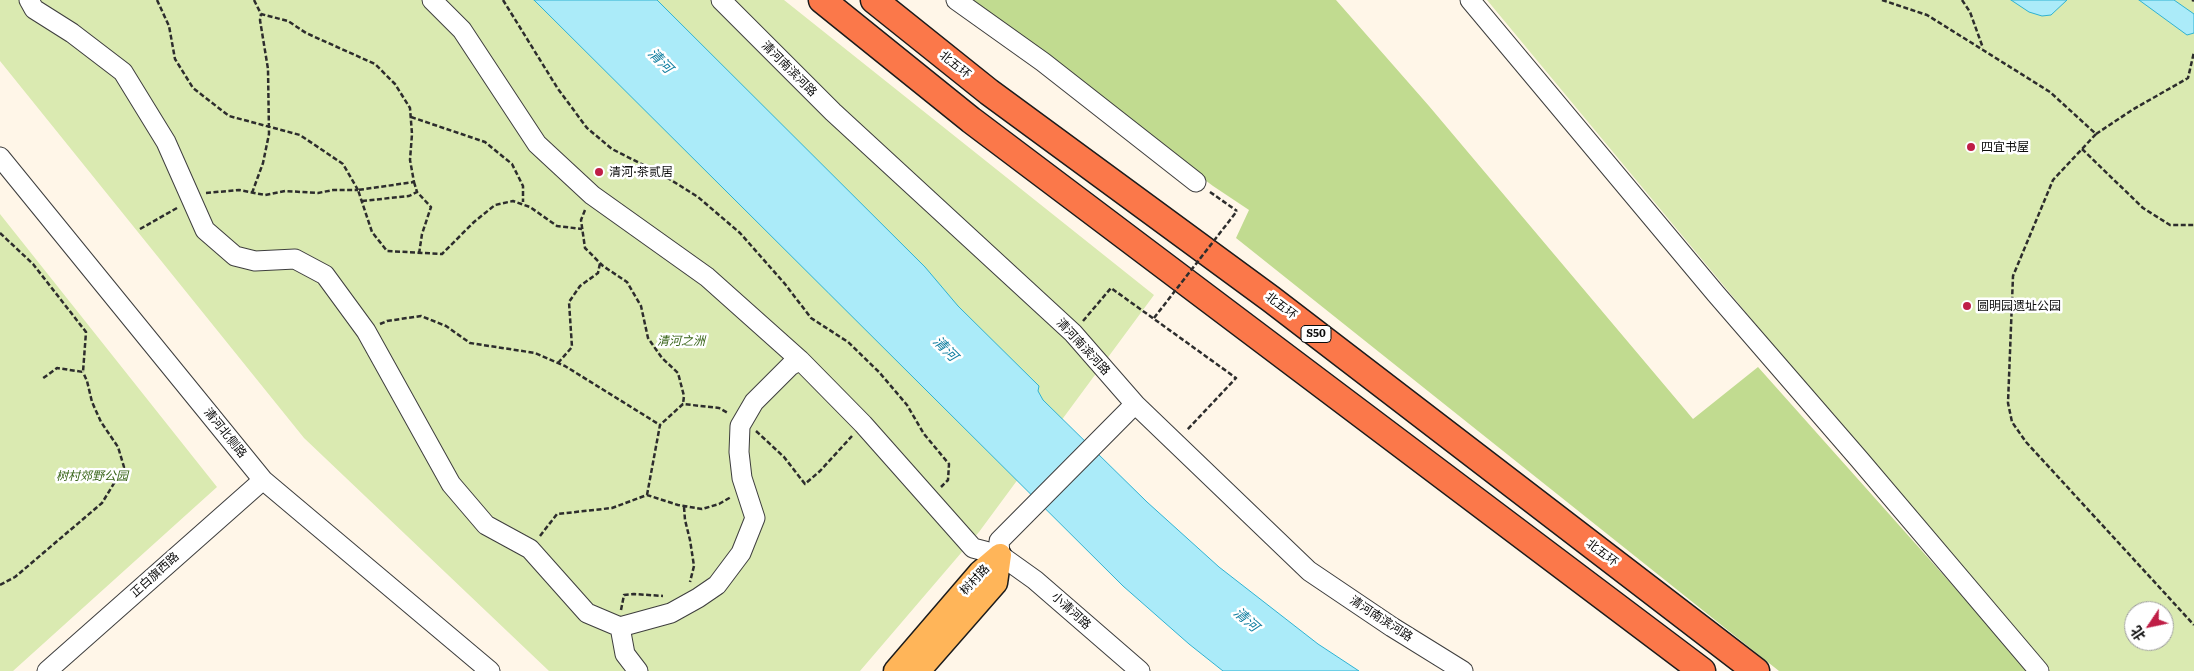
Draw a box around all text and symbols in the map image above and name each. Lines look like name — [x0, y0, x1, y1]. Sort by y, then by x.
street label: 清河南滨河路 — [758, 38, 820, 100]
water label: 清河 — [644, 45, 676, 77]
street label: 北五环 — [936, 48, 974, 82]
place label: 四宜书屋 — [1981, 140, 2029, 154]
marker: 四宜书屋 — [1965, 141, 1977, 153]
place label: 清河·茶贰居 — [609, 165, 673, 179]
marker: 清河·茶贰居 — [593, 166, 605, 178]
street label: 北五环 — [1262, 289, 1300, 323]
place label: 圆明园遗址公园 — [1977, 299, 2061, 313]
marker: 圆明园遗址公园 — [1961, 300, 1973, 312]
street label: 清河南滨河路 — [1053, 316, 1113, 378]
road number: S50 — [1301, 326, 1331, 342]
water label: 清河 — [929, 333, 961, 365]
park label: 清河之洲 — [657, 334, 705, 348]
street label: 清河北侧路 — [201, 405, 249, 461]
park label: 树村郊野公园 — [56, 469, 128, 483]
street label: 北五环 — [1583, 536, 1621, 570]
street label: 正白旗西路 — [128, 550, 182, 600]
street label: 树村路 — [957, 562, 993, 598]
street label: 小清河路 — [1048, 590, 1094, 632]
street label: 清河南滨河路 — [1347, 593, 1415, 645]
north arrow — [2124, 601, 2174, 651]
water label: 清河 — [1230, 604, 1262, 636]
text: 北 — [2125, 622, 2150, 645]

